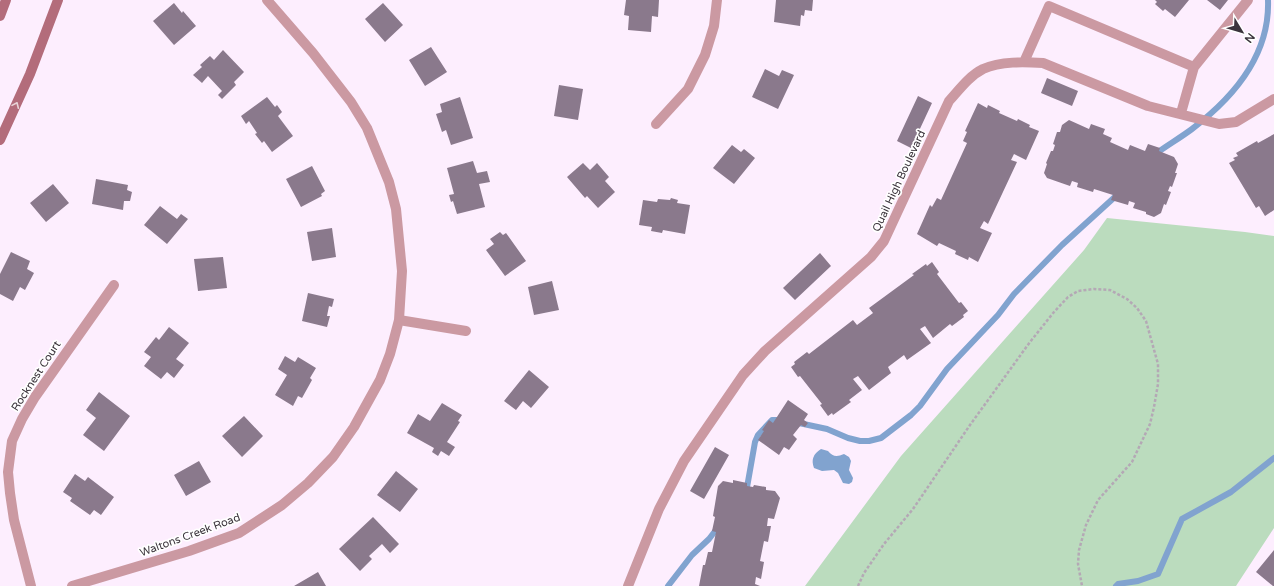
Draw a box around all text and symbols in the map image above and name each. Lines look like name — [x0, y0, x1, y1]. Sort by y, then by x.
north arrow — [1222, 12, 1262, 52]
text: N — [1242, 30, 1257, 45]
one-way arrow — [11, 101, 19, 109]
street label: Quail High Boulevard — [870, 128, 928, 234]
street label: Rocknest Court — [9, 339, 63, 413]
street label: Waltons Creek Road — [138, 511, 242, 559]

